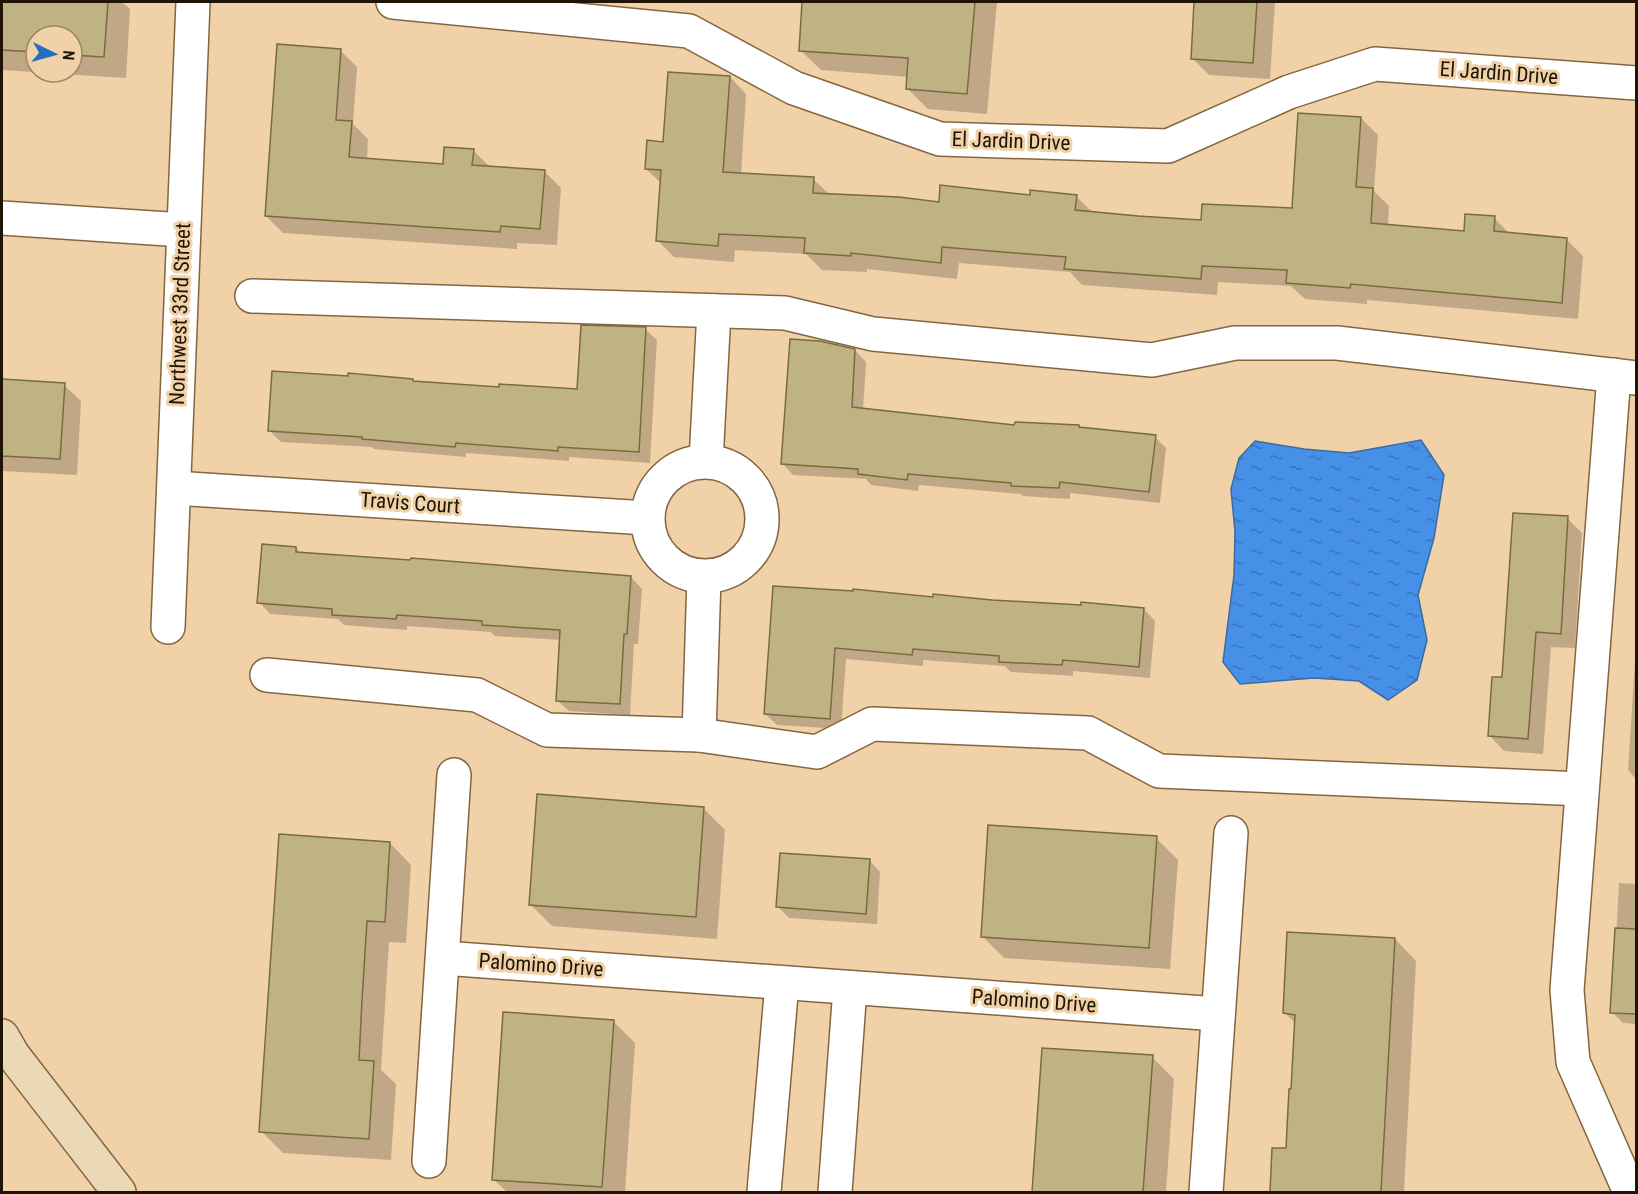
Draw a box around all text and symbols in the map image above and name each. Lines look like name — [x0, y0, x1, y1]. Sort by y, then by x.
north arrow — [24, 24, 84, 84]
text: N — [59, 50, 78, 61]
street label: El Jardin Drive — [1439, 57, 1559, 89]
street label: El Jardin Drive — [951, 127, 1071, 155]
street label: Northwest 33rd Street — [165, 222, 195, 406]
street label: Travis Court — [359, 488, 461, 518]
street label: Palomino Drive — [478, 949, 604, 981]
street label: Palomino Drive — [971, 985, 1097, 1017]

